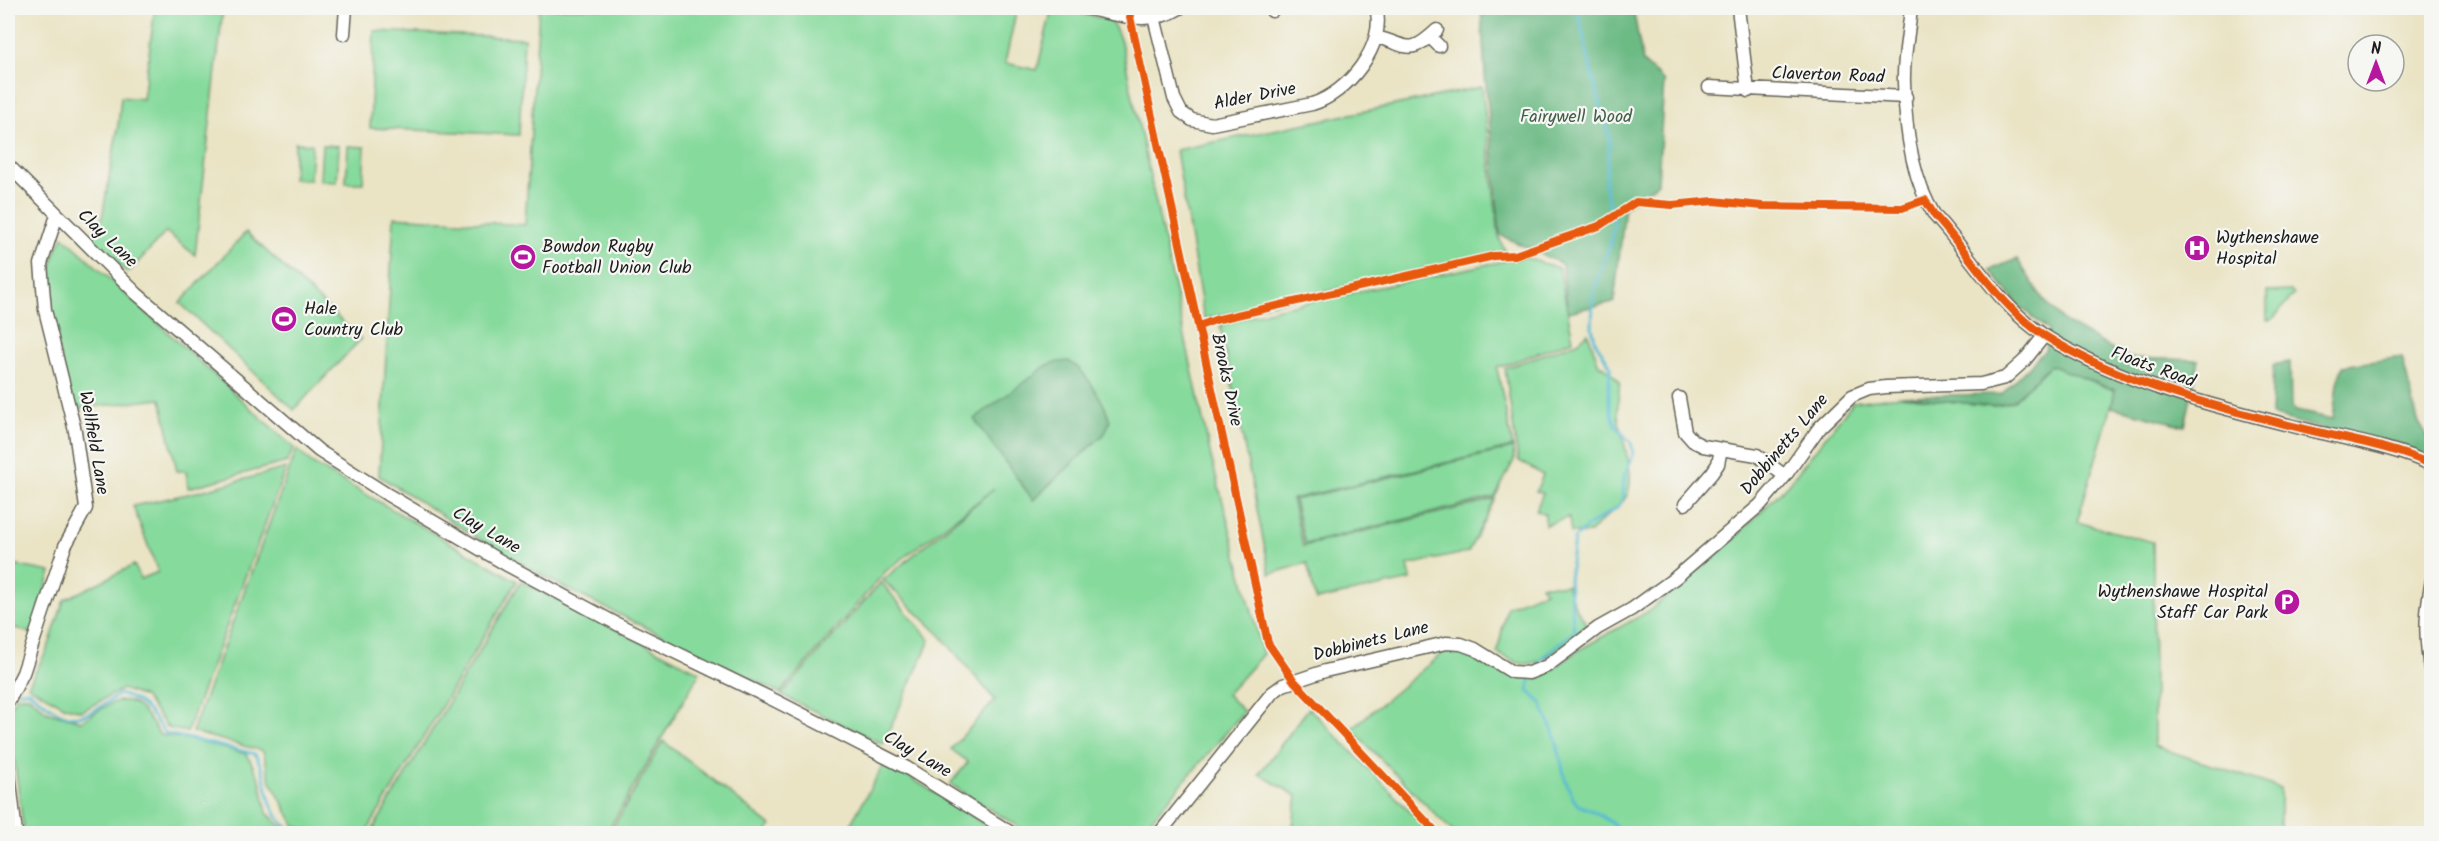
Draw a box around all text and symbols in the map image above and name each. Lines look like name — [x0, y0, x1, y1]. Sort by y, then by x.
north arrow — [2346, 33, 2406, 93]
text: N — [2371, 37, 2381, 62]
street label: Claverton Road — [1771, 60, 1886, 93]
street label: Alder Drive — [1211, 75, 1299, 119]
park label: Fairywell Wood — [1520, 103, 1633, 132]
street label: Clay Lane — [70, 202, 144, 276]
place label: Wythenshawe Hospital — [2216, 224, 2319, 274]
place label: Bowdon Rugby Football Union Club — [542, 233, 692, 283]
hospital icon: Wythenshawe Hospital — [2182, 233, 2212, 263]
sports icon: Bowdon Rugby Football Union Club — [508, 242, 538, 272]
place label: Hale Country Club — [304, 295, 404, 345]
sports icon: Hale Country Club — [269, 304, 299, 334]
street label: Brooks Drive — [1202, 331, 1250, 429]
street label: Floats Road — [2107, 339, 2200, 397]
street label: Dobbinetts Lane — [1734, 388, 1836, 502]
street label: Wellfield Lane — [70, 389, 116, 497]
street label: Clay Lane — [446, 500, 526, 562]
place label: Wythenshawe Hospital Staff Car Park — [2097, 578, 2269, 628]
parking icon: Wythenshawe Hospital Staff Car Park — [2272, 587, 2302, 617]
street label: Dobbinets Lane — [1310, 614, 1432, 670]
street label: Clay Lane — [877, 724, 957, 786]

